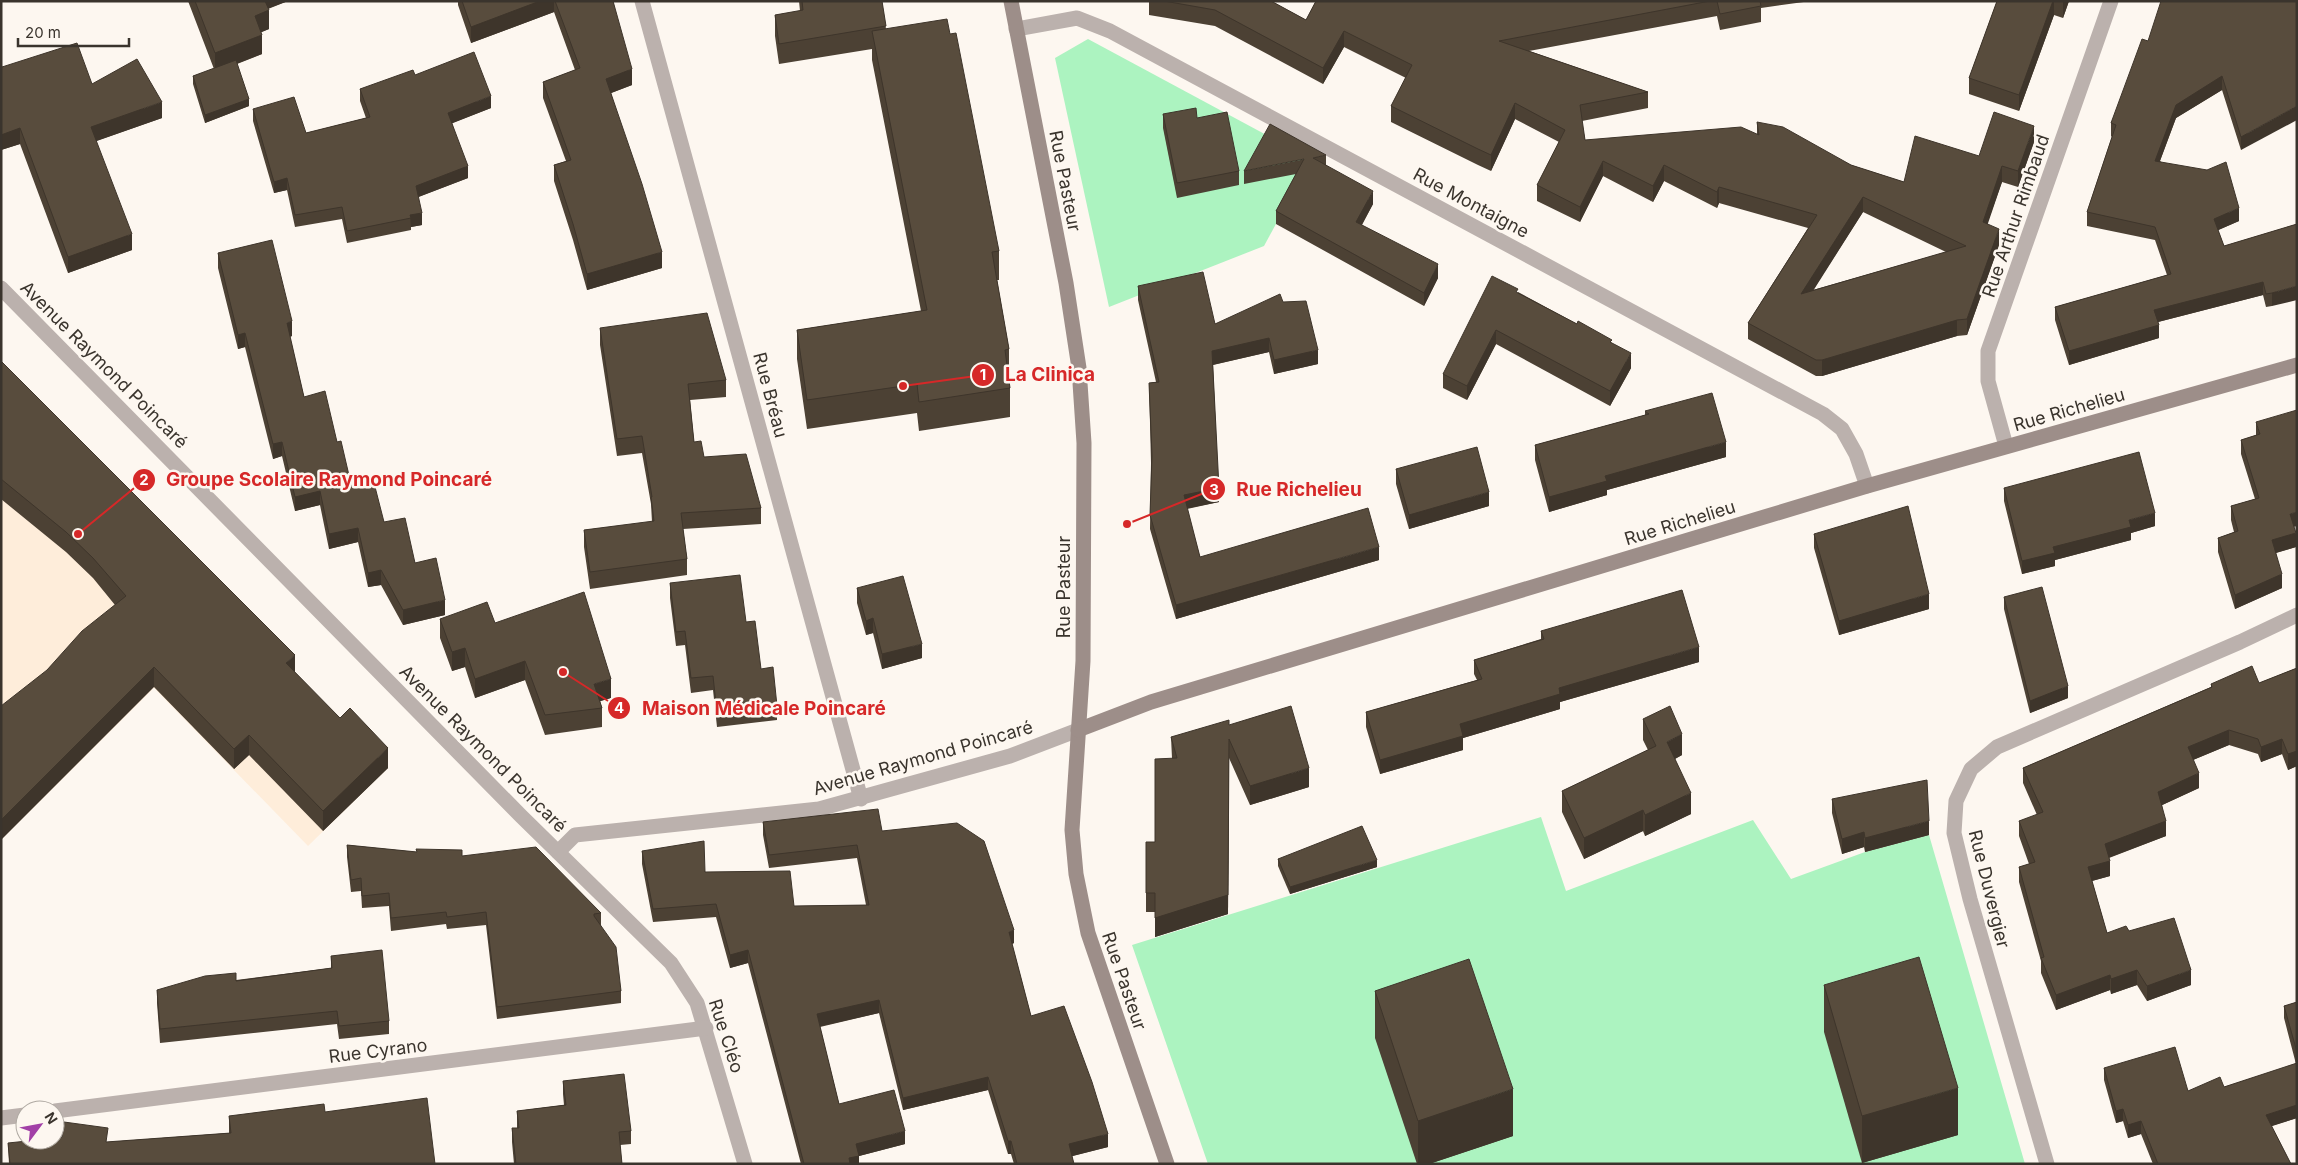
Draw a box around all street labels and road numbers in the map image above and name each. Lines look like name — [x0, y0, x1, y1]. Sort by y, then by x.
street label: Rue Pasteur — [1045, 129, 1086, 233]
street label: Rue Arthur Rimbaud — [1978, 132, 2053, 300]
street label: Rue Montaigne — [1410, 163, 1533, 242]
street label: Avenue Raymond Poincaré — [16, 277, 192, 453]
street label: Rue Bréau — [749, 350, 792, 440]
street label: Rue Richelieu — [2011, 384, 2127, 435]
street label: Rue Richelieu — [1622, 496, 1738, 549]
street label: Rue Pasteur — [1053, 536, 1074, 638]
street label: Avenue Raymond Poincaré — [395, 661, 571, 837]
street label: Avenue Raymond Poincaré — [810, 716, 1035, 799]
street label: Rue Duvergier — [1965, 828, 2014, 950]
street label: Rue Pasteur — [1098, 929, 1151, 1033]
street label: Rue Cléo — [705, 996, 748, 1076]
street label: Rue Cyrano — [327, 1034, 429, 1067]

